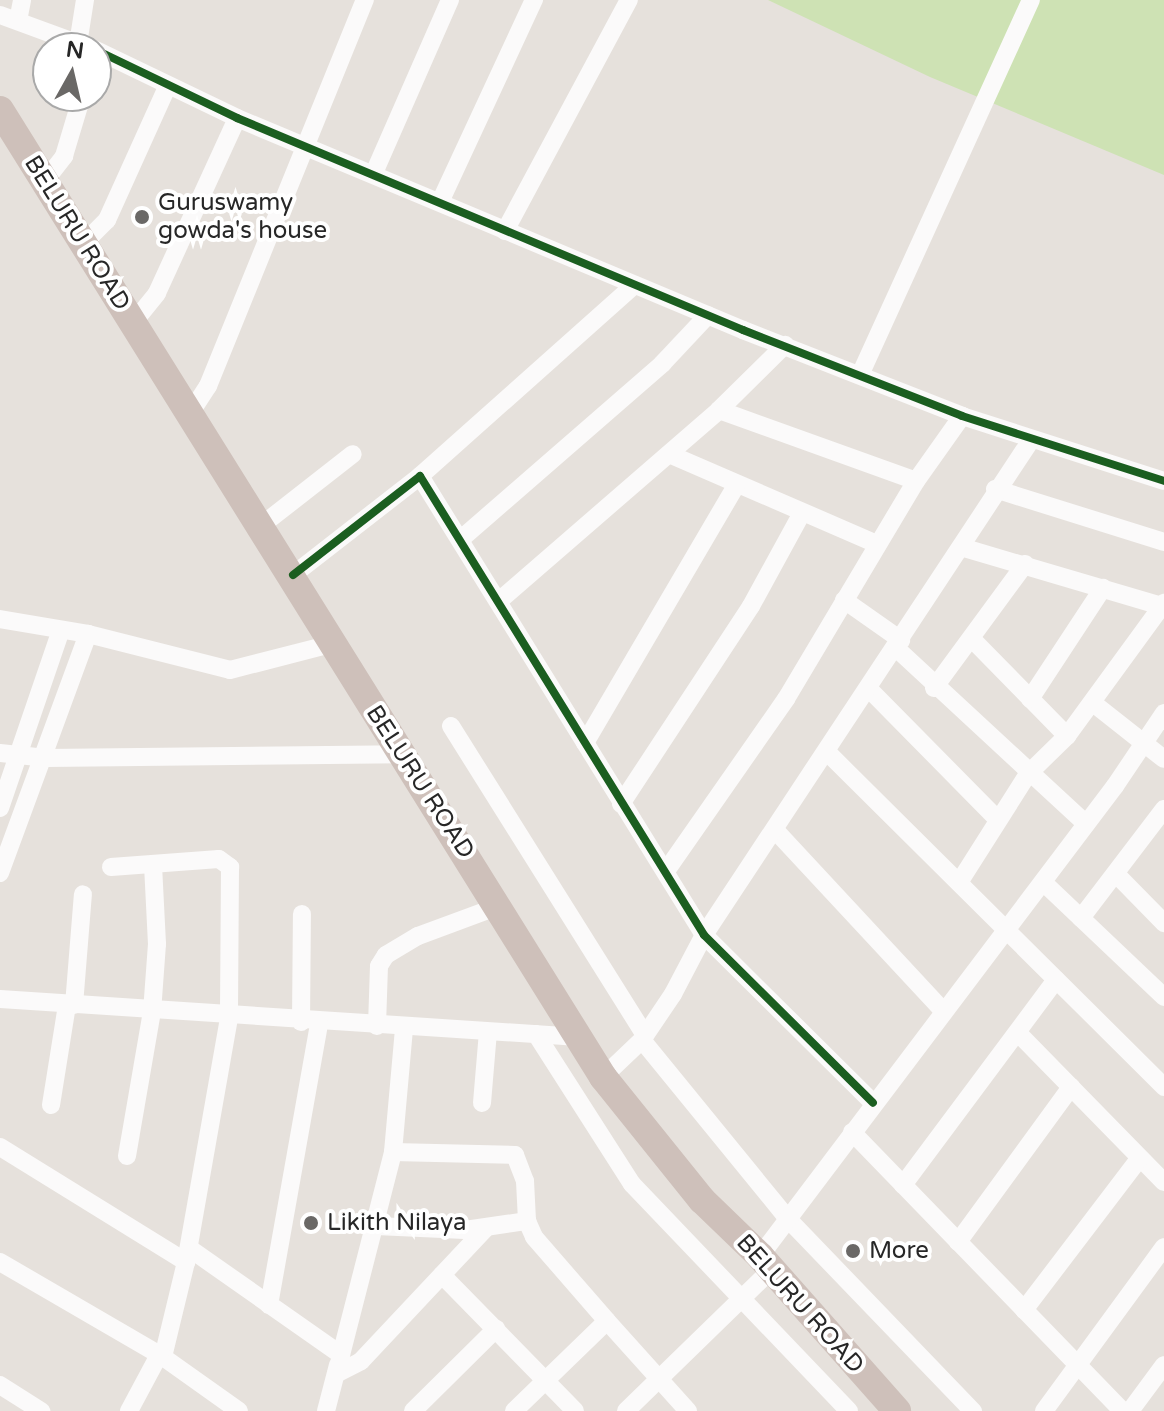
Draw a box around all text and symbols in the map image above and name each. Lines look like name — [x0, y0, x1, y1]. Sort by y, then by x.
north arrow — [32, 32, 112, 112]
text: N — [64, 36, 86, 64]
street label: BELURU ROAD — [18, 150, 136, 316]
place label: Guruswamy gowda's house — [158, 189, 327, 245]
marker: Guruswamy gowda's house — [133, 208, 151, 226]
street label: BELURU ROAD — [360, 700, 480, 864]
place label: Likith Nilaya — [327, 1209, 466, 1237]
marker: Likith Nilaya — [302, 1214, 320, 1232]
street label: BELURU ROAD — [730, 1229, 870, 1379]
place label: More — [869, 1237, 929, 1265]
marker: More — [844, 1242, 862, 1260]

